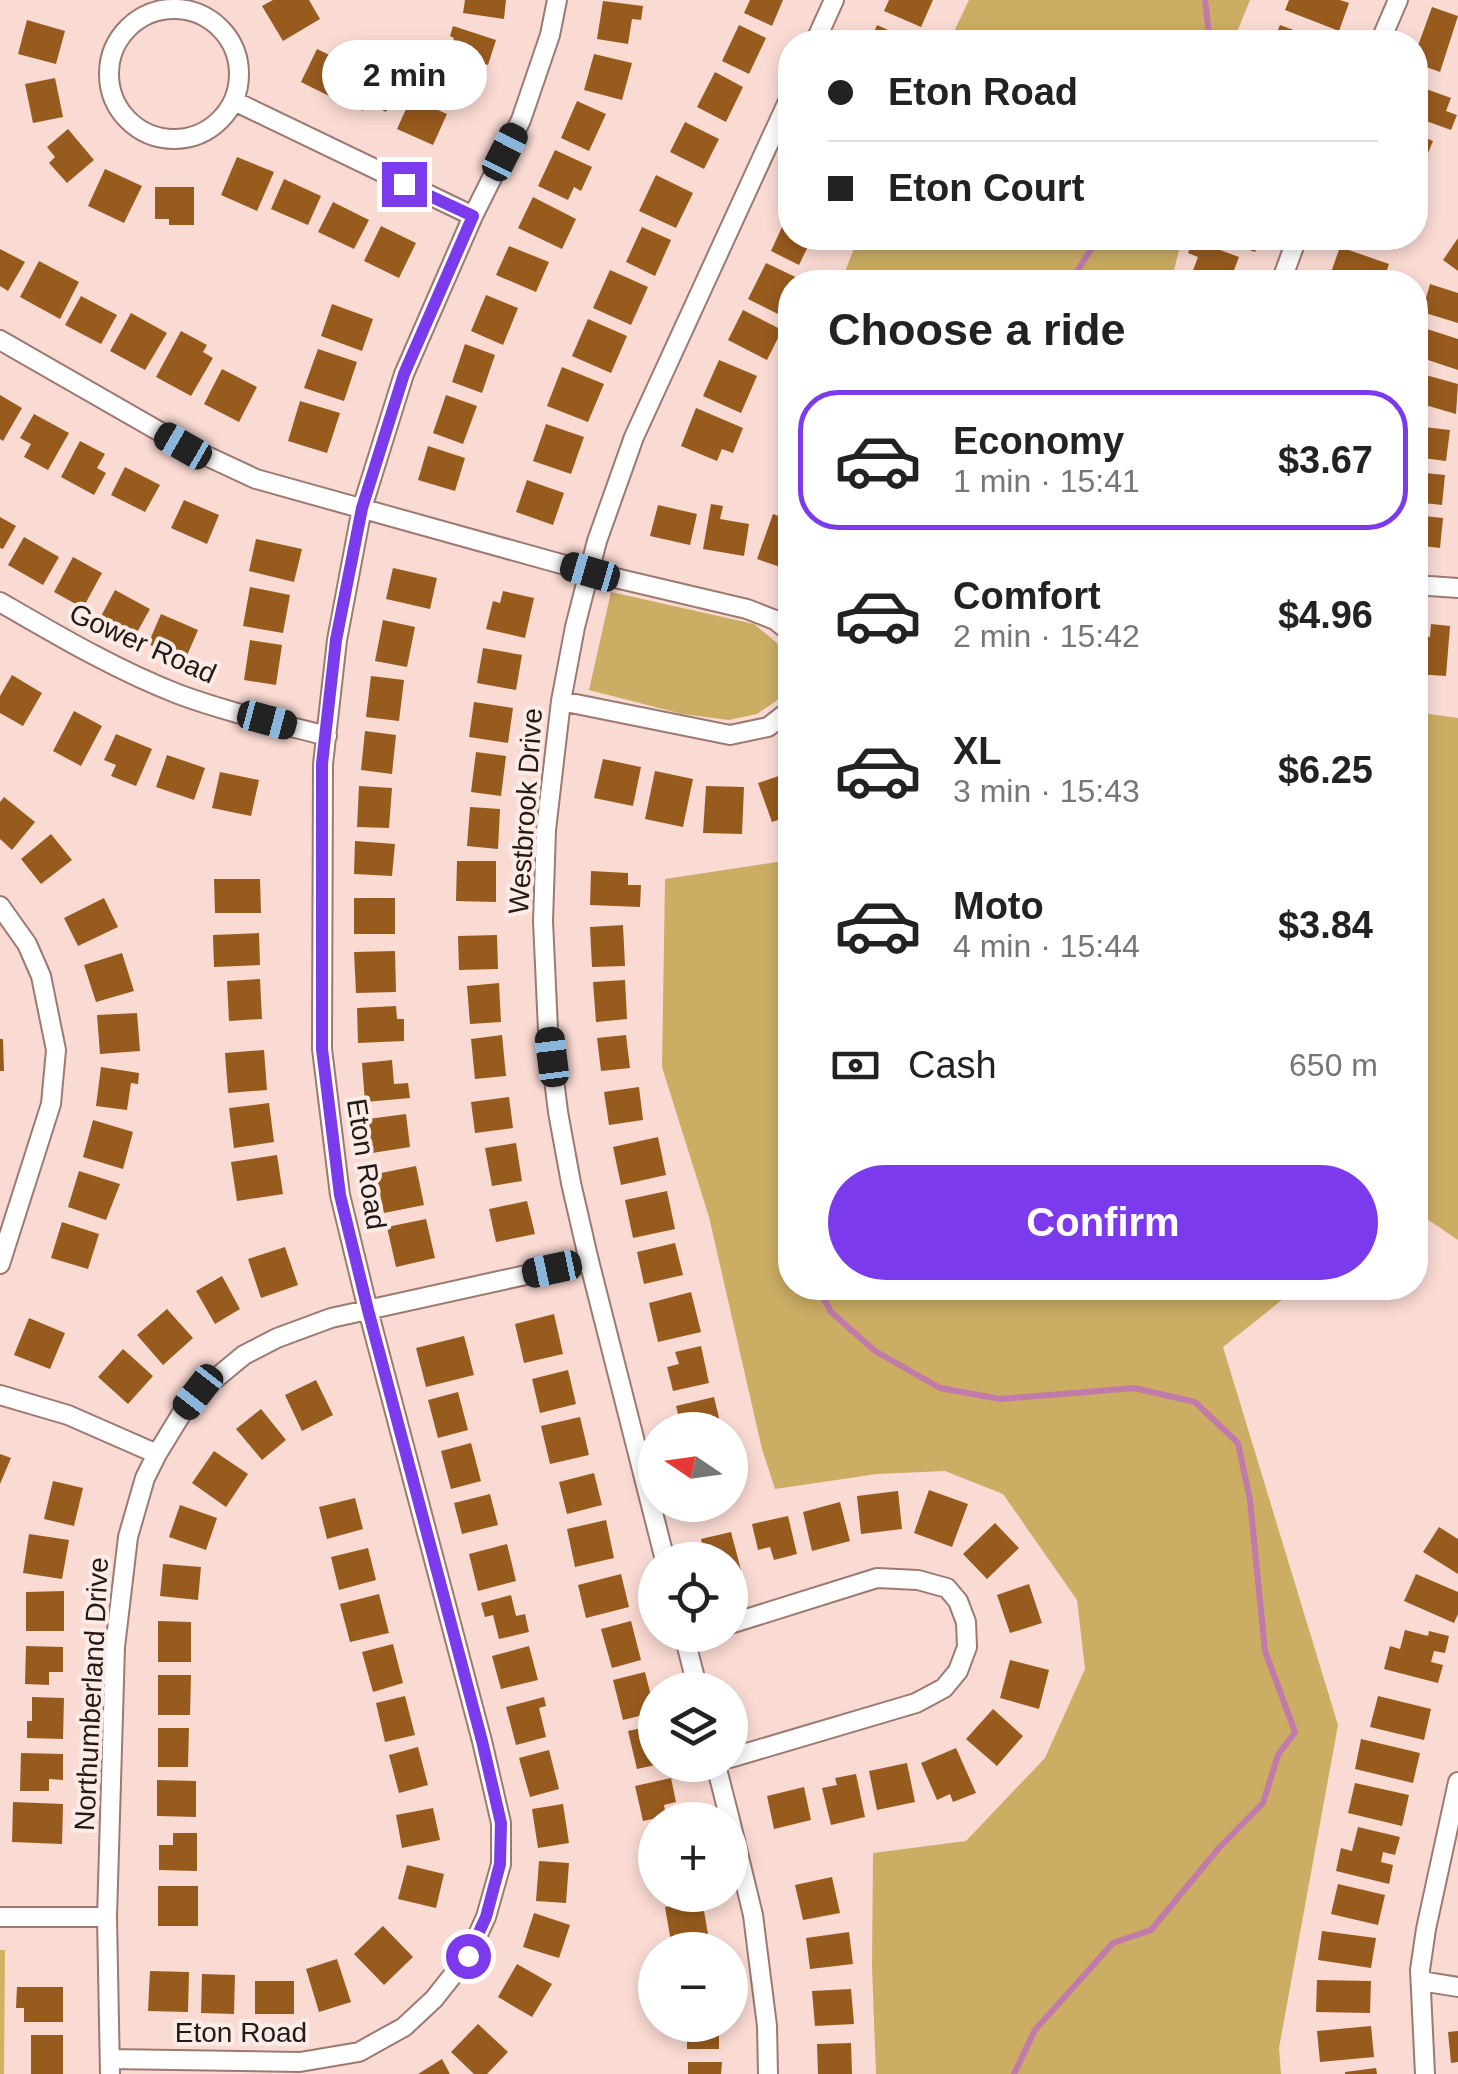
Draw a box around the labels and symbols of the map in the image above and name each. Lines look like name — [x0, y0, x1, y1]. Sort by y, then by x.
callout: 2 min — [322, 39, 486, 109]
car — [478, 118, 532, 186]
route end — [382, 162, 427, 207]
car — [150, 418, 216, 474]
car — [557, 549, 623, 595]
street label: Gower Road — [65, 597, 221, 690]
car — [234, 698, 300, 742]
street label: Westbrook Drive — [503, 707, 548, 915]
car — [533, 1025, 571, 1089]
street label: Eton Road — [341, 1096, 392, 1232]
car — [520, 1248, 584, 1290]
car — [168, 1359, 228, 1425]
north arrow — [638, 1412, 748, 1522]
street label: Northumberland Drive — [69, 1556, 114, 1832]
route start — [446, 1934, 491, 1979]
street label: Eton Road — [175, 2017, 307, 2048]

